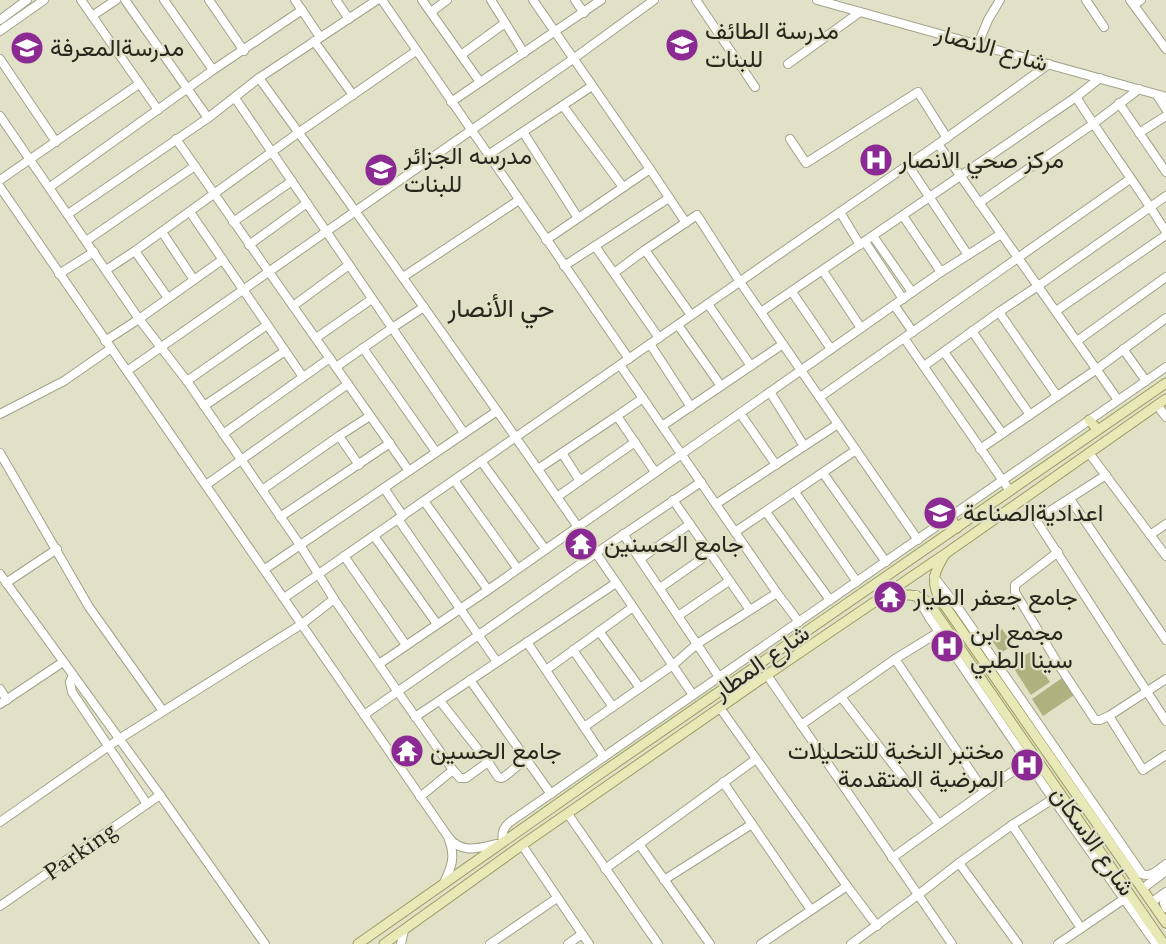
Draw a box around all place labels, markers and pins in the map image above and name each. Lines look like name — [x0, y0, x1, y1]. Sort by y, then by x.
place label: مدرسة الطائف للبنات — [705, 14, 839, 78]
school or university icon: مدرسة الطائف للبنات — [664, 27, 700, 63]
school or university icon: مدرسةالمعرفة — [9, 30, 45, 66]
place label: مدرسةالمعرفة — [50, 31, 184, 67]
place label: مدرسه الجزائر للبنات — [403, 139, 532, 203]
hospital icon: مركز صحي الانصار — [858, 142, 894, 178]
place label: مركز صحي الانصار — [898, 143, 1064, 179]
school or university icon: مدرسه الجزائر للبنات — [363, 152, 399, 188]
school or university icon: اعداديةالصناعة — [922, 495, 958, 531]
place label: اعداديةالصناعة — [963, 496, 1103, 532]
temple icon: جامع الحسنين — [563, 526, 599, 562]
place label: جامع الحسنين — [604, 527, 744, 563]
temple icon: جامع جعفر الطيار — [872, 579, 908, 615]
place label: جامع جعفر الطيار — [912, 580, 1077, 616]
place label: مجمع ابن سينا الطبي — [970, 615, 1073, 679]
hospital icon: مجمع ابن سينا الطبي — [929, 628, 965, 664]
temple icon: جامع الحسين — [389, 733, 425, 769]
place label: جامع الحسين — [430, 734, 562, 770]
place label: مختبر النخبة للتحليلات المرضية المتقدمة — [788, 734, 1004, 798]
hospital icon: مختبر النخبة للتحليلات المرضية المتقدمة — [1009, 747, 1045, 783]

